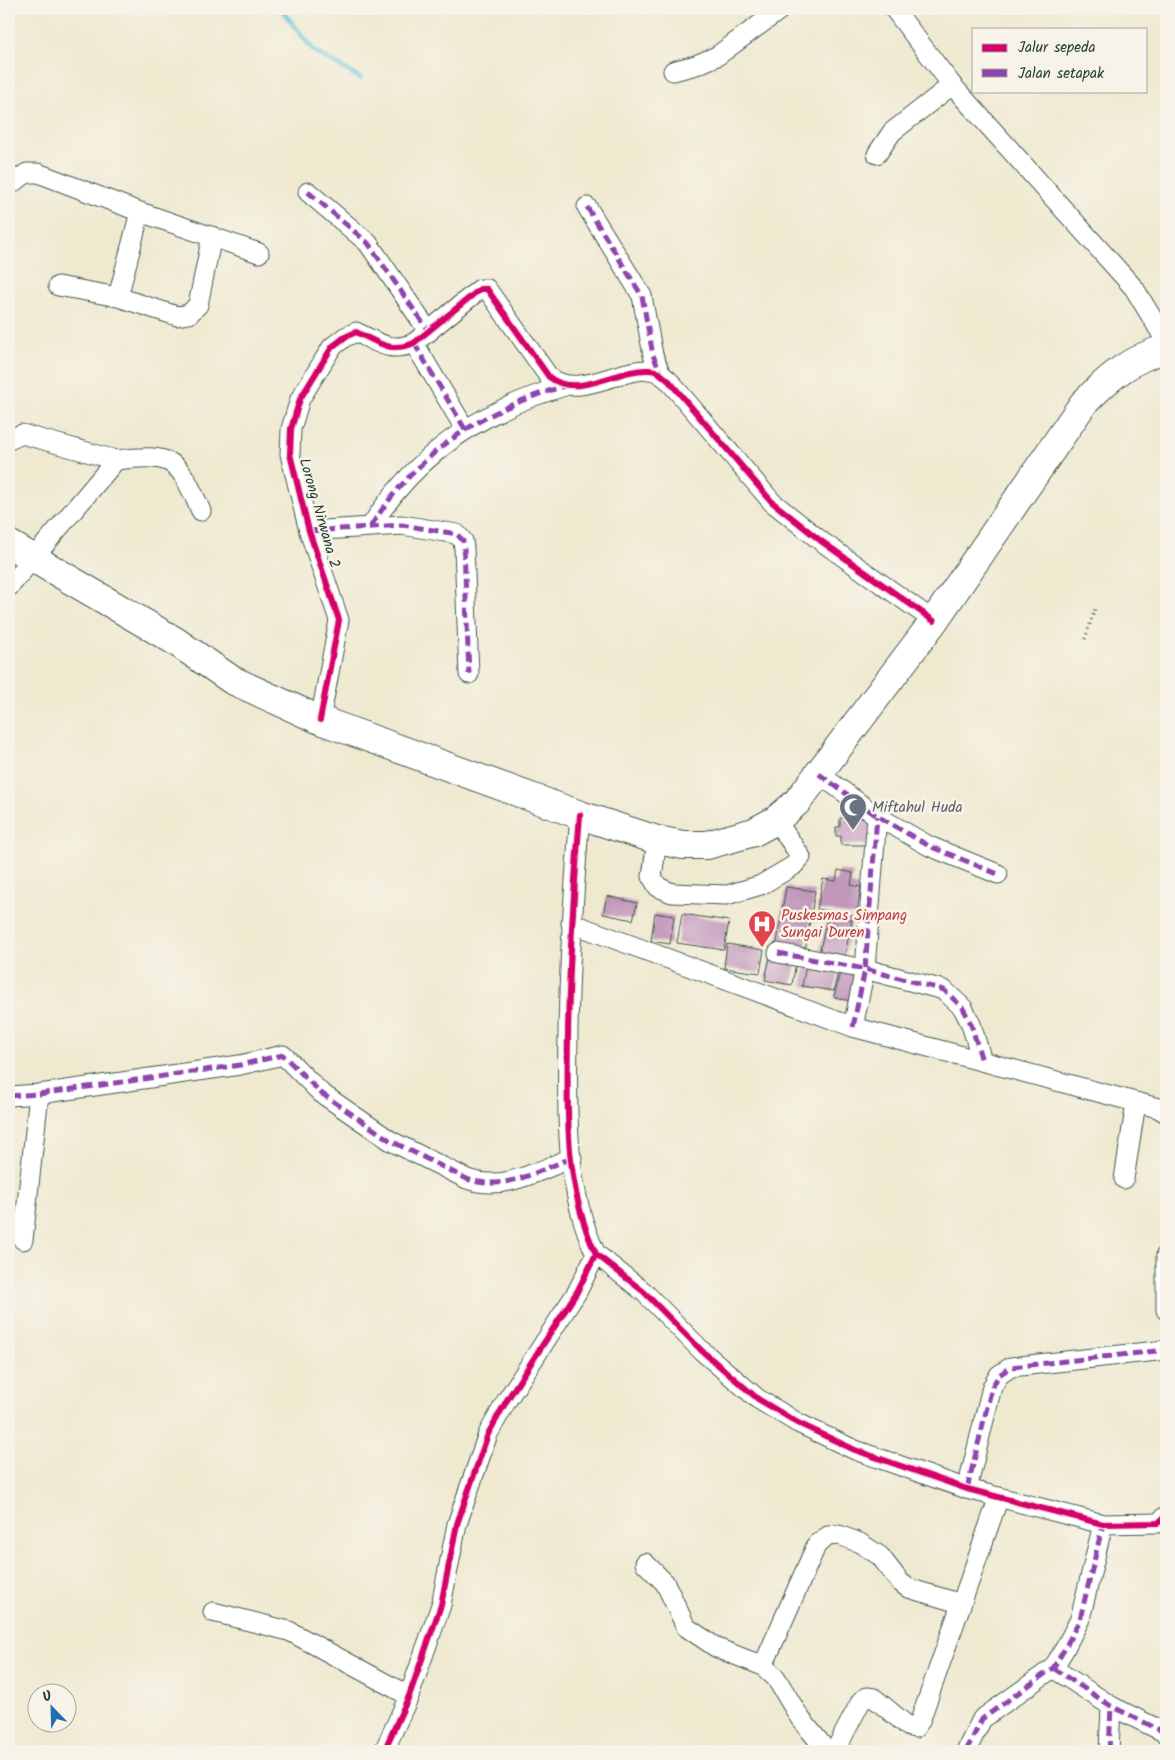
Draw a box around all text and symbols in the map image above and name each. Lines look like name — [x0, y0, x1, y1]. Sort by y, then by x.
legend — [972, 28, 1148, 92]
text: Jalur sepeda — [1018, 36, 1096, 60]
text: Jalan setapak — [1018, 62, 1105, 86]
street label: Lorong Nirwana 2 — [292, 455, 346, 571]
mosque icon: Miftahul Huda — [838, 792, 868, 831]
place label: Miftahul Huda — [872, 796, 963, 820]
place label: Puskesmas Simpang Sungai Duren — [781, 904, 907, 945]
hospital icon: Puskesmas Simpang Sungai Duren — [747, 909, 777, 948]
north arrow — [28, 1682, 78, 1732]
text: U — [39, 1685, 56, 1709]

